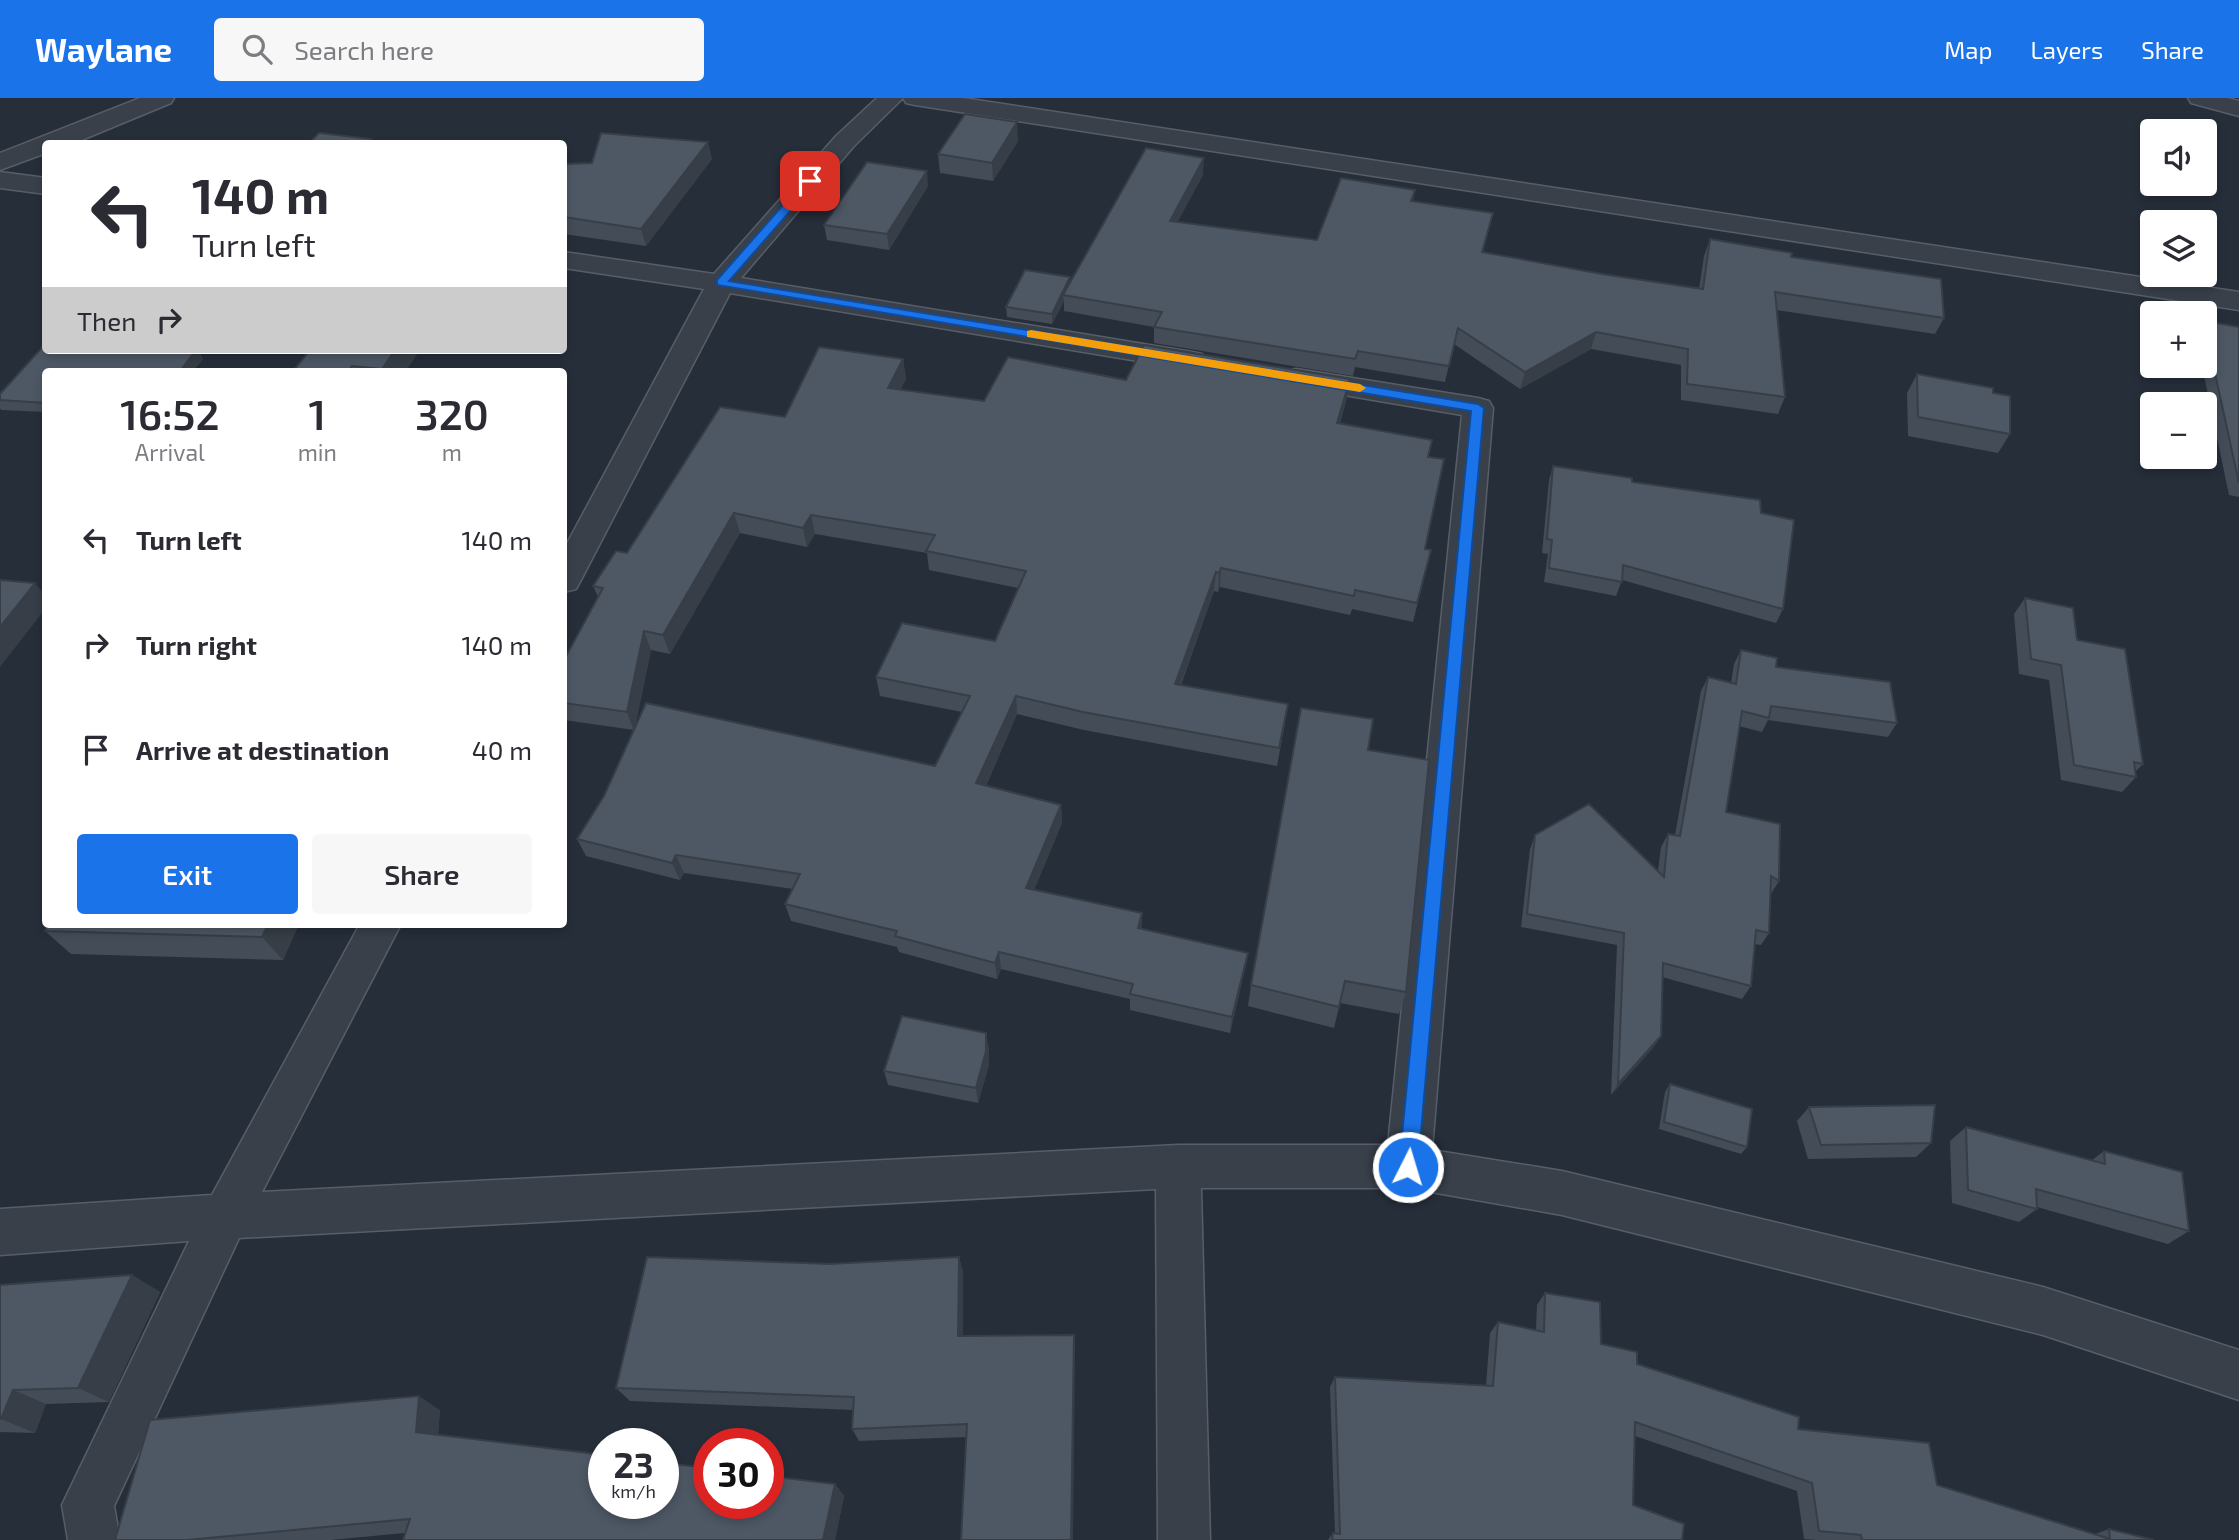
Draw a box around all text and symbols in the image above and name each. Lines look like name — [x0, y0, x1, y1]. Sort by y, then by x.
search box — [214, 18, 704, 81]
text: Waylane — [35, 29, 172, 69]
icon: search — [238, 30, 276, 68]
text: Search here — [294, 34, 434, 65]
text: Map — [1944, 35, 1992, 64]
text: Layers — [2030, 35, 2103, 64]
text: Share — [2141, 35, 2204, 64]
map controls — [2140, 119, 2217, 469]
button: sound — [2140, 119, 2217, 196]
pin — [780, 151, 840, 211]
icon: arrive — [791, 162, 829, 200]
text: 140 m — [192, 165, 329, 224]
icon: left — [77, 168, 168, 259]
button: layers — [2140, 210, 2217, 287]
text: Turn left — [192, 225, 316, 263]
icon: right — [150, 301, 188, 339]
button: + — [2140, 301, 2217, 378]
text: Then — [77, 305, 136, 336]
text: 16:52 — [120, 388, 220, 438]
text: 1 — [309, 388, 326, 438]
text: 320 — [415, 388, 489, 438]
button: − — [2140, 392, 2217, 469]
text: Arrival — [135, 438, 205, 466]
text: min — [298, 438, 337, 466]
text: m — [442, 438, 462, 466]
icon: left — [77, 521, 115, 559]
text: Turn left — [136, 524, 242, 555]
text: 140 m — [461, 524, 532, 555]
icon: right — [77, 626, 115, 664]
text: Turn right — [136, 629, 257, 660]
text: 140 m — [461, 629, 532, 660]
icon: arrive — [77, 731, 115, 769]
text: Arrive at destination — [136, 734, 389, 765]
text: 40 m — [472, 734, 532, 765]
button: Exit — [77, 834, 298, 914]
button: Share — [312, 834, 532, 914]
position arrow — [1371, 1130, 1445, 1204]
speed limit sign: 30 — [693, 1428, 784, 1519]
text: 23 — [613, 1443, 654, 1485]
text: km/h — [611, 1480, 656, 1502]

